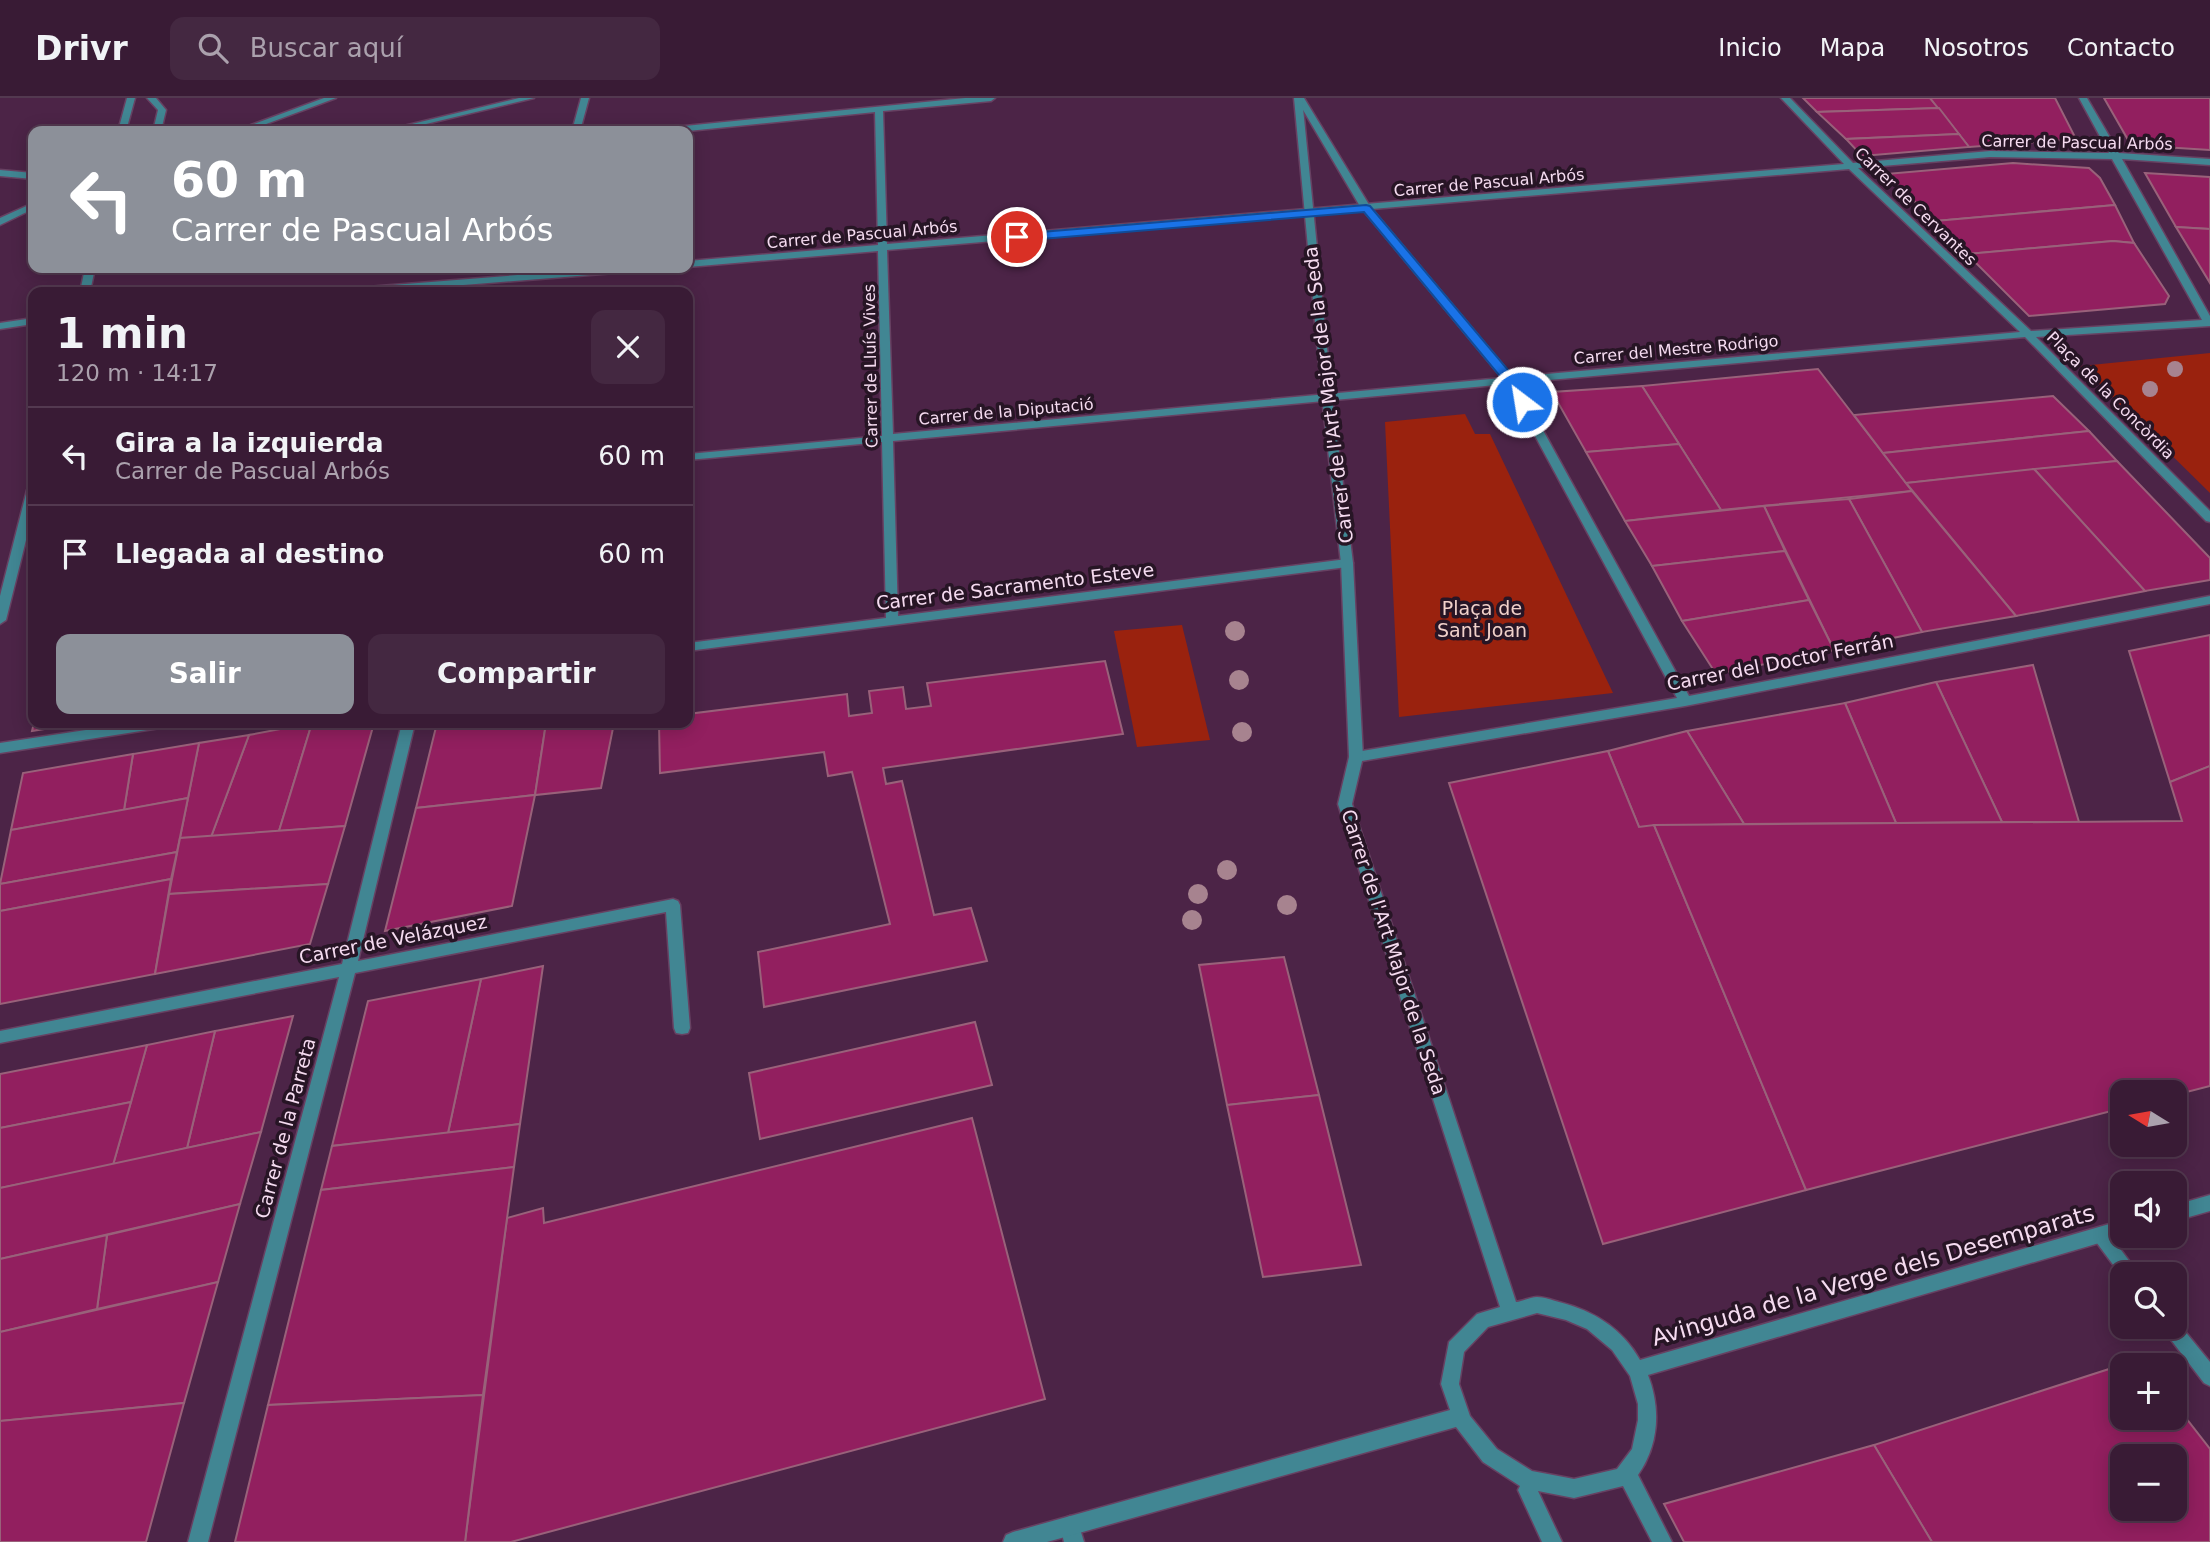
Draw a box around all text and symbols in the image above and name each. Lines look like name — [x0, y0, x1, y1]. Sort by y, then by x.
search box — [170, 17, 660, 80]
text: Drivr — [35, 29, 128, 68]
icon: search — [194, 29, 232, 67]
text: Buscar aquí — [250, 33, 403, 63]
text: Inicio — [1718, 34, 1782, 62]
text: Mapa — [1820, 34, 1885, 62]
text: Nosotros — [1923, 34, 2029, 62]
text: Contacto — [2067, 34, 2175, 62]
street label: Carrer de Pascual Arbós — [1981, 131, 2173, 154]
street label: Carrer de Cervantes — [1851, 143, 1980, 269]
text: 60 m — [171, 152, 307, 209]
icon: left — [56, 154, 147, 245]
street label: Carrer de Pascual Arbós — [1393, 165, 1585, 200]
pin — [987, 207, 1047, 267]
text: Carrer de Pascual Arbós — [171, 211, 553, 249]
street label: Carrer de Pascual Arbós — [766, 217, 958, 252]
icon: arrive — [998, 218, 1036, 256]
street label: Carrer de l'Art Major de la Seda — [1299, 245, 1357, 545]
street label: Carrer de Lluís Vives — [860, 284, 881, 448]
text: 1 min — [56, 309, 188, 358]
button: close — [591, 310, 665, 384]
street label: Plaça de la Concòrdia — [2043, 328, 2178, 463]
street label: Carrer del Mestre Rodrigo — [1573, 331, 1779, 368]
text: 120 m · 14:17 — [56, 360, 218, 386]
position arrow — [1485, 365, 1559, 439]
street label: Carrer de la Diputació — [918, 394, 1094, 429]
text: Gira a la izquierda — [115, 428, 383, 458]
icon: left — [56, 437, 94, 475]
text: 60 m — [598, 441, 665, 471]
text: Carrer de Pascual Arbós — [115, 458, 390, 484]
icon: arrive — [56, 535, 94, 573]
text: Llegada al destino — [115, 539, 384, 569]
text: 60 m — [598, 539, 665, 569]
street label: Carrer de Sacramento Esteve — [875, 558, 1155, 614]
park label: Plaça de Sant Joan — [1437, 597, 1527, 641]
street label: Carrer del Doctor Ferrán — [1665, 629, 1895, 695]
button: Salir — [56, 634, 354, 714]
button: Compartir — [368, 634, 665, 714]
street label: Carrer de l'Art Major de la Seda — [1337, 806, 1451, 1098]
street label: Carrer de Velázquez — [297, 910, 489, 968]
street label: Carrer de la Parreta — [250, 1035, 320, 1221]
north arrow — [2110, 1080, 2188, 1157]
map controls — [2110, 1080, 2187, 1521]
button: sound — [2110, 1171, 2187, 1248]
street label: Avinguda de la Verge dels Desemparats — [1649, 1199, 2097, 1351]
button: search — [2110, 1262, 2187, 1339]
button: + — [2110, 1353, 2187, 1430]
button: − — [2110, 1444, 2187, 1521]

